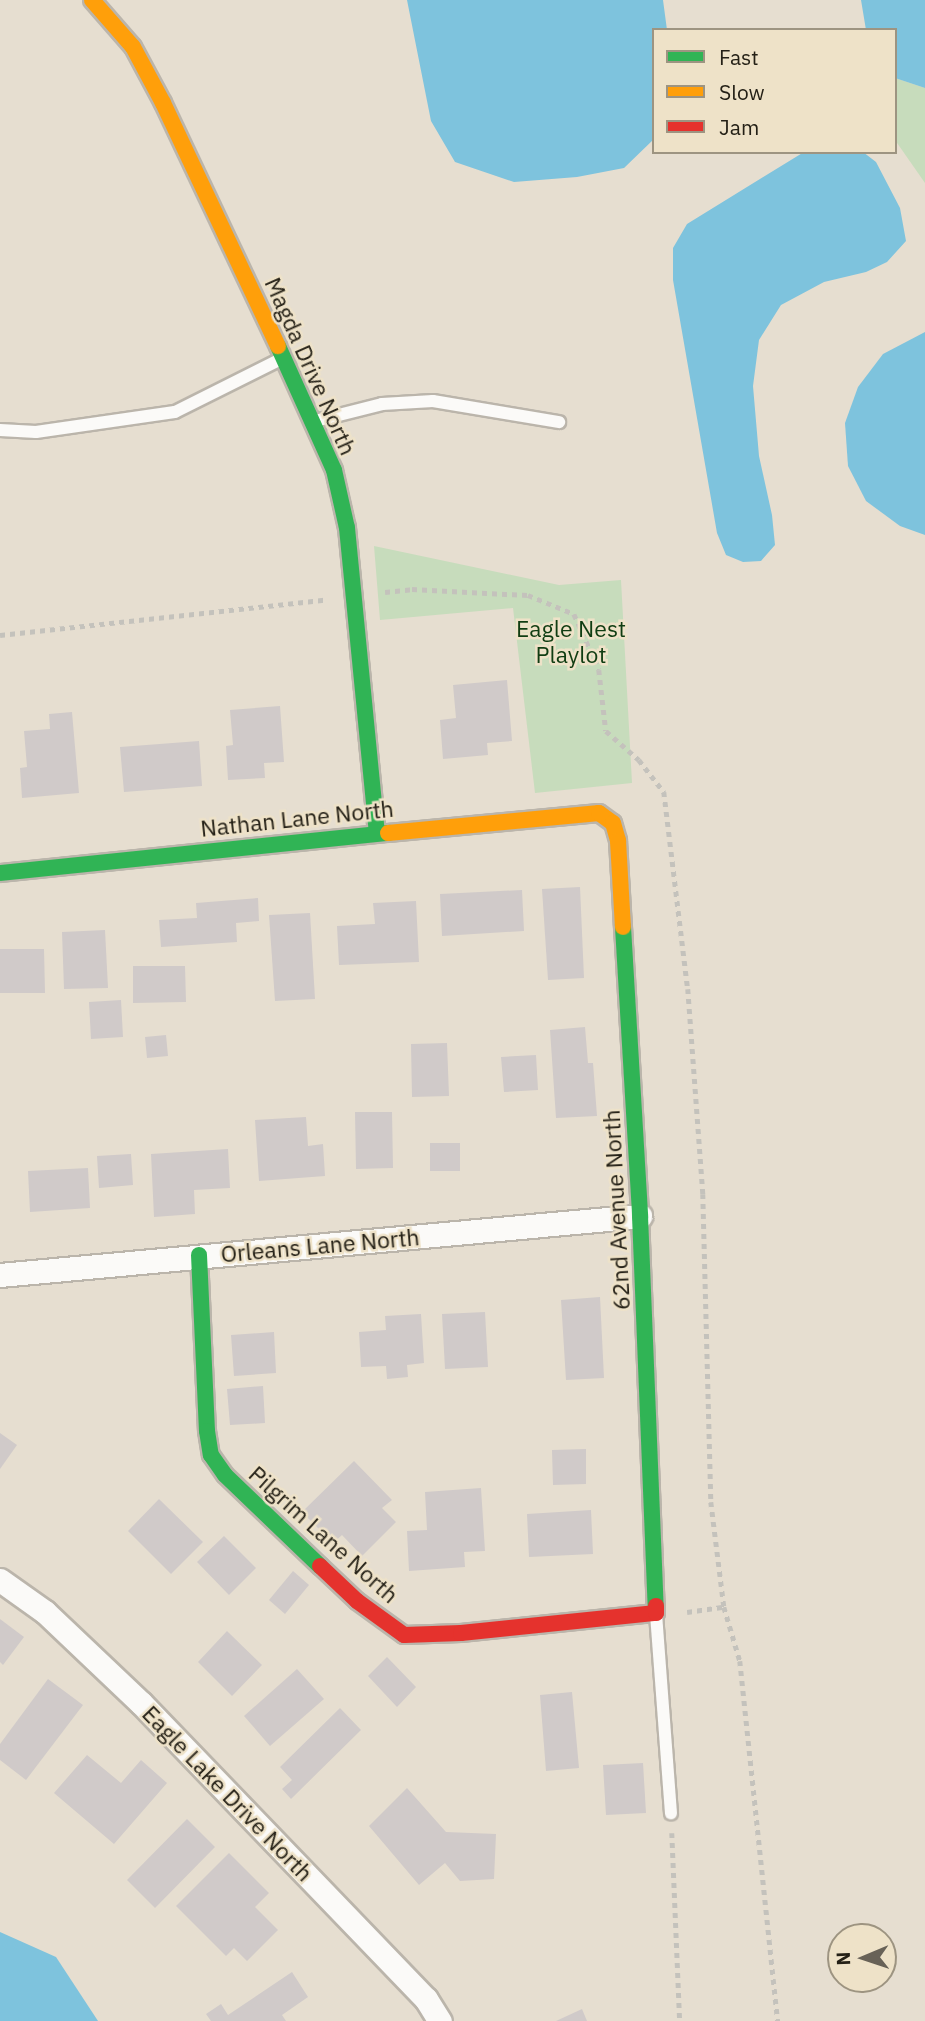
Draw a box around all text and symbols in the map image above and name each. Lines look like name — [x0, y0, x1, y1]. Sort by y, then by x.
legend — [652, 28, 897, 154]
text: Fast — [719, 43, 759, 71]
text: Slow — [719, 78, 765, 106]
text: Jam — [719, 113, 759, 141]
street label: Magda Drive North — [259, 273, 363, 459]
park label: Eagle Nest Playlot — [516, 614, 626, 668]
street label: Nathan Lane North — [199, 794, 395, 842]
street label: 62nd Avenue North — [597, 1109, 635, 1311]
street label: Orleans Lane North — [220, 1223, 420, 1267]
street label: Pilgrim Lane North — [244, 1460, 404, 1608]
street label: Eagle Lake Drive North — [137, 1699, 319, 1887]
north arrow — [827, 1923, 897, 1993]
text: N — [831, 1951, 855, 1966]

